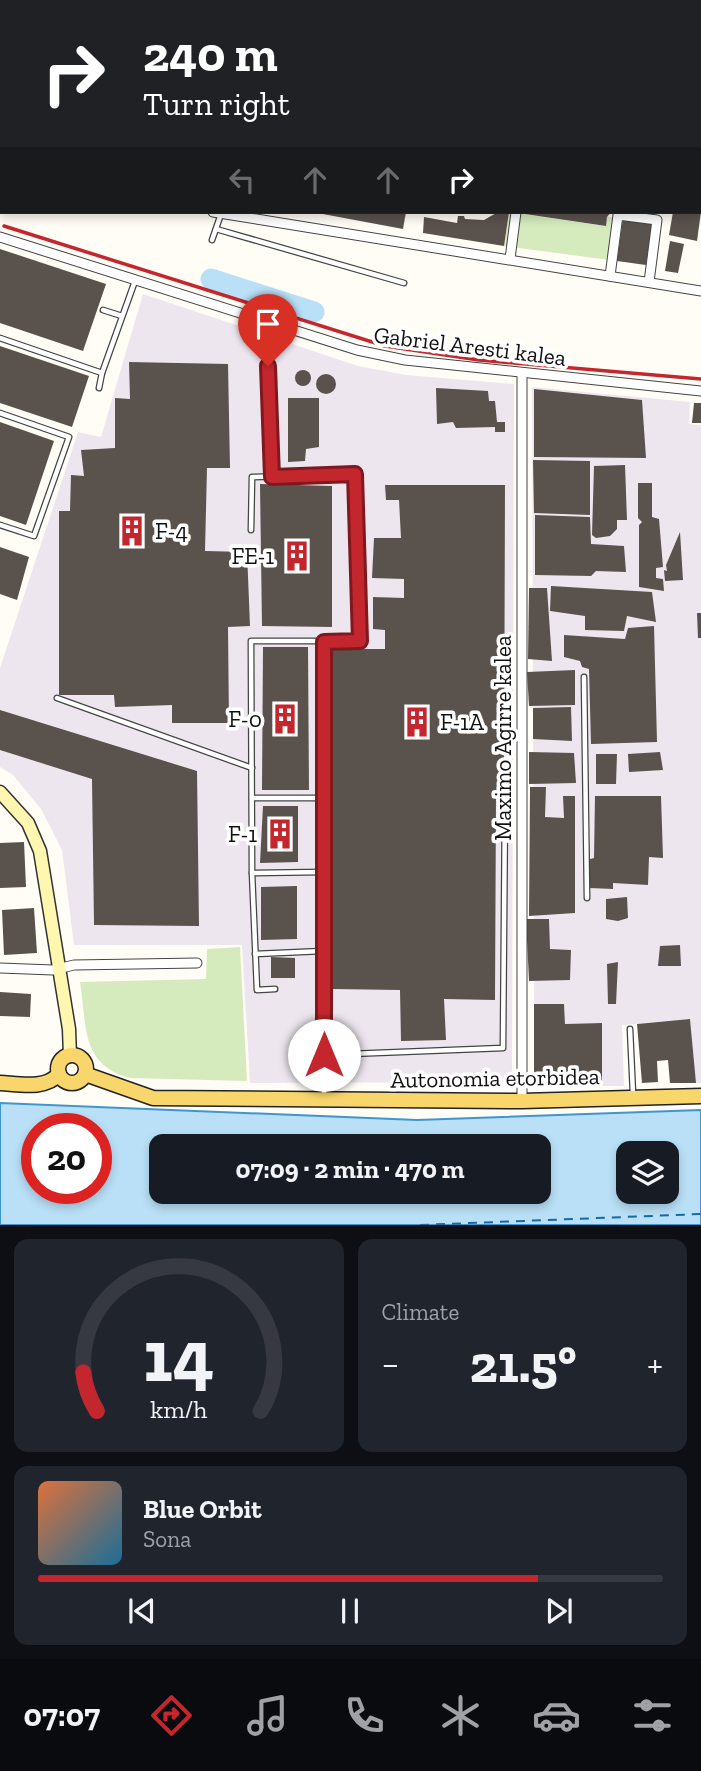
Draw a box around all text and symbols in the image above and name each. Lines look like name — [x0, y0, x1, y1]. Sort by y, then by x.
text: 240 m — [143, 25, 278, 84]
icon: right — [28, 28, 119, 119]
text: Turn right — [143, 85, 290, 123]
icon: left — [223, 161, 261, 199]
icon: ahead — [296, 161, 334, 199]
icon: ahead — [369, 161, 407, 199]
icon: right — [442, 161, 480, 199]
pin — [238, 294, 298, 366]
icon: arrive — [249, 305, 287, 343]
street label: Gabriel Aresti kalea — [372, 320, 568, 372]
building icon: F-4 — [115, 514, 149, 548]
place label: F-4 — [155, 517, 188, 545]
building icon: FE-1 — [280, 539, 314, 573]
place label: FE-1 — [231, 542, 274, 570]
street label: Maximo Agirre kalea — [489, 635, 517, 841]
building icon: F-0 — [268, 702, 302, 736]
place label: F-0 — [228, 705, 262, 733]
building icon: F-1A — [400, 705, 434, 739]
place label: F-1A — [440, 708, 485, 736]
building icon: F-1 — [263, 817, 297, 851]
place label: F-1 — [228, 820, 257, 848]
position arrow — [287, 1018, 361, 1092]
street label: Autonomia etorbidea — [390, 1062, 600, 1094]
speed limit sign: 20 — [21, 1113, 112, 1204]
map controls — [616, 1141, 679, 1204]
button: layers — [616, 1141, 679, 1204]
text: 07:09 · 2 min · 470 m — [235, 1153, 465, 1185]
text: Climate — [382, 1298, 459, 1326]
text: 14 — [143, 1313, 214, 1401]
text: 21.5° — [470, 1333, 577, 1395]
text: − — [382, 1341, 399, 1387]
text: + — [647, 1341, 663, 1387]
text: km/h — [150, 1394, 207, 1424]
text: Blue Orbit — [143, 1493, 262, 1525]
text: Sona — [143, 1525, 191, 1553]
icon: previous — [123, 1592, 161, 1630]
icon: pause — [331, 1592, 369, 1630]
icon: next — [540, 1592, 578, 1630]
icon: directions — [147, 1691, 196, 1740]
icon: music — [243, 1691, 292, 1740]
icon: phone — [340, 1691, 389, 1740]
icon: climate — [436, 1691, 485, 1740]
icon: car — [532, 1691, 581, 1740]
icon: filters — [628, 1691, 677, 1740]
text: 07:07 — [24, 1696, 100, 1734]

